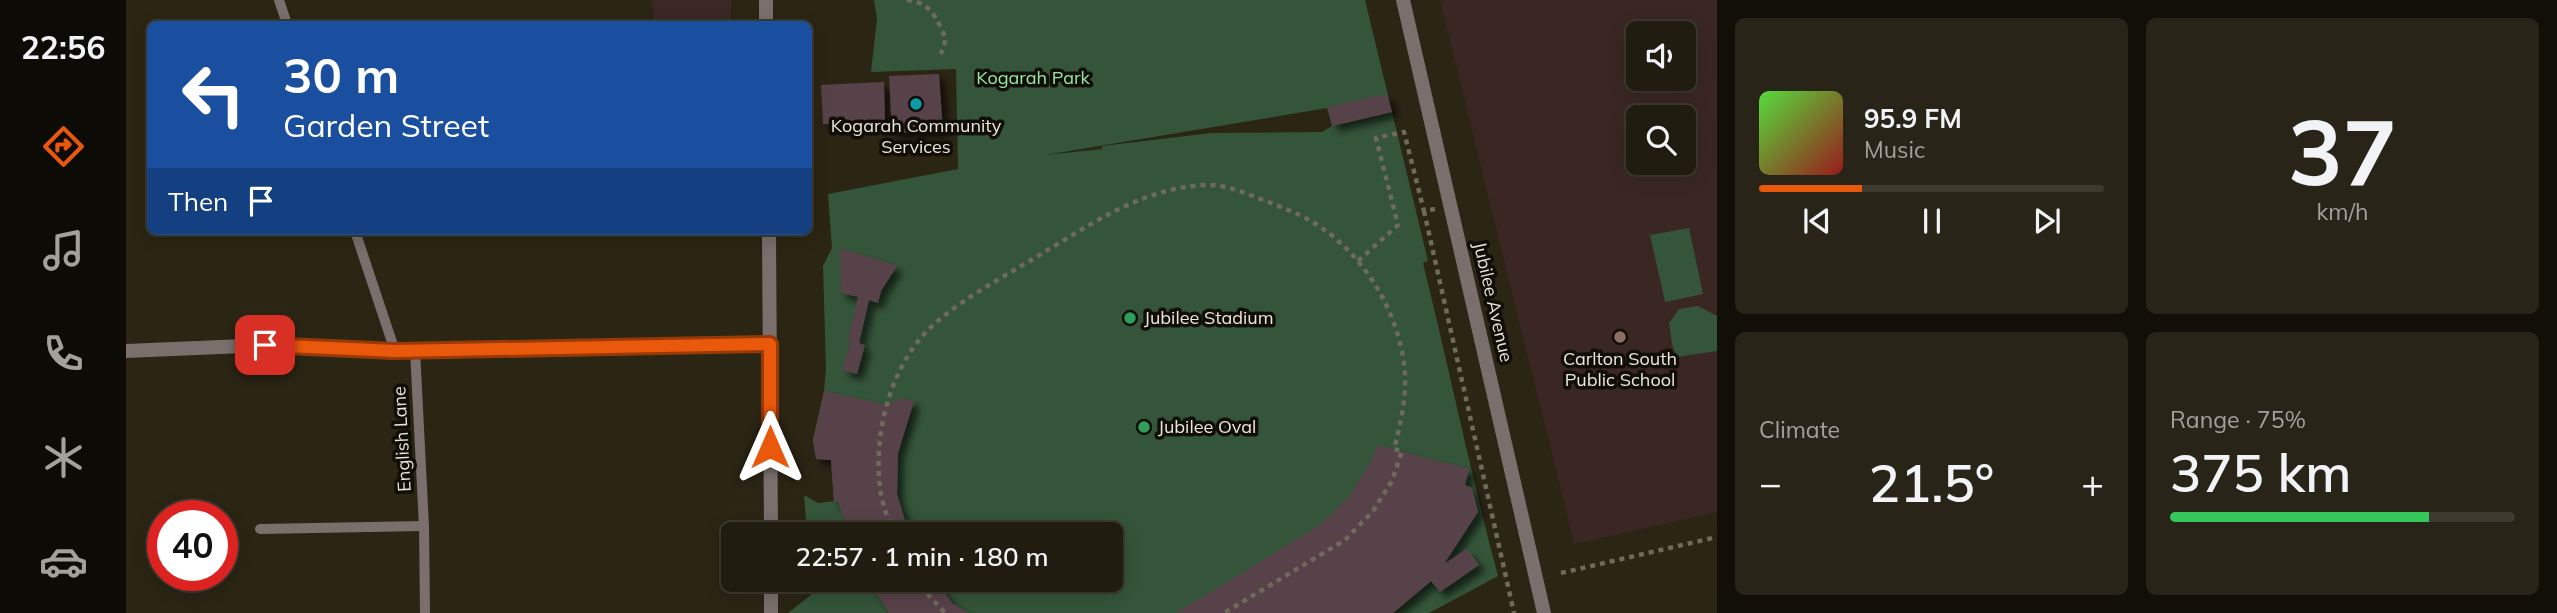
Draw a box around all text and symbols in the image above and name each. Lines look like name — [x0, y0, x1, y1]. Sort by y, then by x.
map controls — [1626, 21, 1696, 175]
button: sound — [1626, 21, 1696, 91]
text: 22:56 — [21, 27, 105, 67]
text: 30 m — [283, 44, 399, 105]
icon: left — [168, 49, 259, 140]
park label: Kogarah Park — [976, 66, 1090, 89]
text: 37 — [2288, 94, 2397, 208]
marker: Kogarah Community Services — [908, 96, 924, 112]
text: 95.9 FM — [1864, 102, 1962, 135]
text: Garden Street — [283, 105, 489, 145]
button: search — [1626, 105, 1696, 175]
place label: Kogarah Community Services — [831, 114, 1002, 158]
icon: directions — [39, 122, 88, 171]
text: Music — [1864, 135, 1925, 164]
icon: arrive — [242, 182, 280, 220]
text: Then — [168, 185, 228, 218]
text: km/h — [2316, 197, 2369, 226]
icon: previous — [1798, 202, 1836, 240]
icon: pause — [1913, 202, 1951, 240]
icon: next — [2028, 202, 2066, 240]
icon: music — [39, 226, 88, 275]
street label: Jubilee Avenue — [1468, 240, 1518, 364]
place label: Jubilee Stadium — [1144, 306, 1274, 329]
marker: Jubilee Stadium — [1122, 310, 1138, 326]
pin — [235, 315, 295, 375]
icon: arrive — [246, 326, 284, 364]
icon: phone — [39, 329, 88, 378]
marker: Carlton South Public School — [1612, 329, 1628, 345]
place label: Carlton South Public School — [1563, 347, 1677, 391]
street label: English Lane — [387, 386, 416, 492]
text: Range · 75% — [2170, 405, 2306, 434]
position arrow — [733, 410, 807, 484]
place label: Jubilee Oval — [1158, 415, 1256, 438]
text: Climate — [1759, 415, 1840, 444]
marker: Jubilee Oval — [1136, 419, 1152, 435]
icon: climate — [39, 433, 88, 482]
text: 375 km — [2170, 440, 2351, 505]
text: 21.5° — [1869, 450, 1994, 515]
text: − — [1759, 459, 1782, 507]
text: + — [2081, 459, 2104, 507]
speed limit sign: 40 — [147, 500, 238, 591]
icon: car — [39, 537, 88, 586]
text: 22:57 · 1 min · 180 m — [795, 540, 1049, 573]

